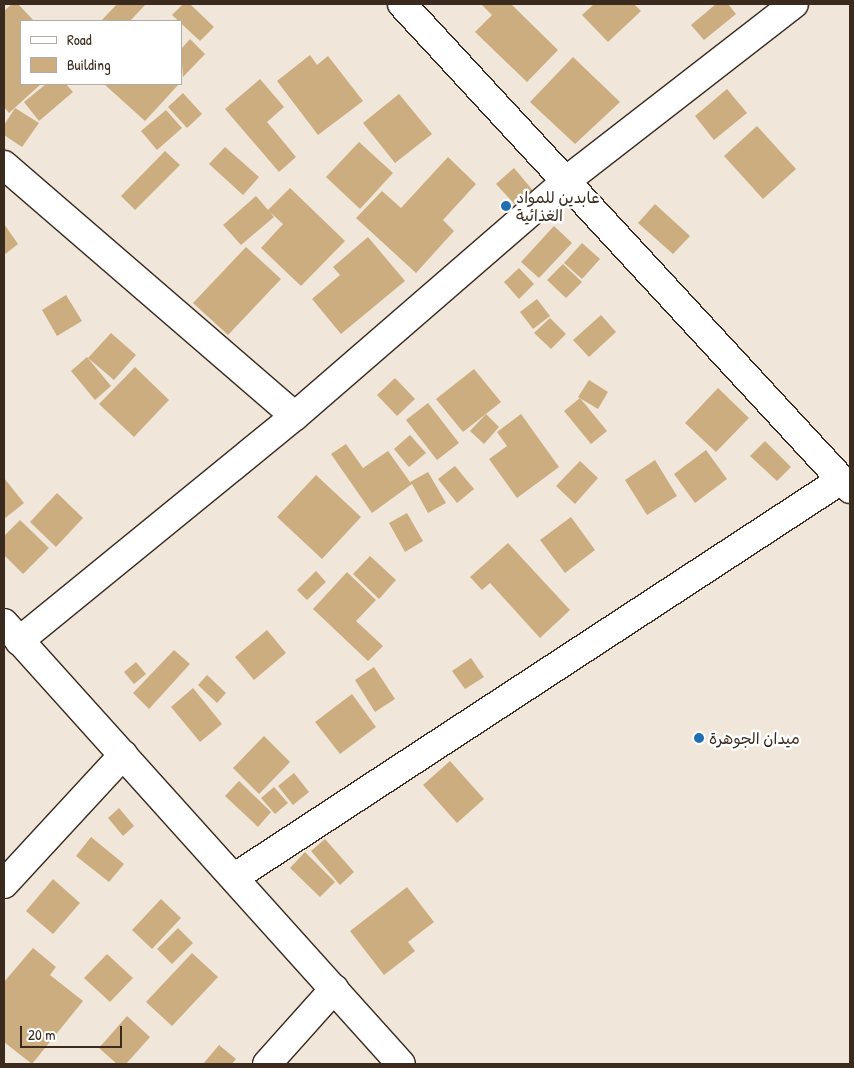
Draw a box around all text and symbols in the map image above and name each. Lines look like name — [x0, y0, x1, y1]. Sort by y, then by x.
legend — [20, 20, 182, 85]
text: Road — [67, 29, 92, 50]
text: Building — [67, 54, 111, 75]
place label: عابدين للمواد الغذائية — [516, 187, 600, 225]
marker: عابدين للمواد الغذائية — [500, 200, 512, 212]
place label: ميدان الجوهرة — [709, 728, 800, 748]
marker: ميدان الجوهرة — [693, 732, 705, 744]
scale bar — [22, 1016, 125, 1048]
text: 20 m — [28, 1024, 55, 1045]

